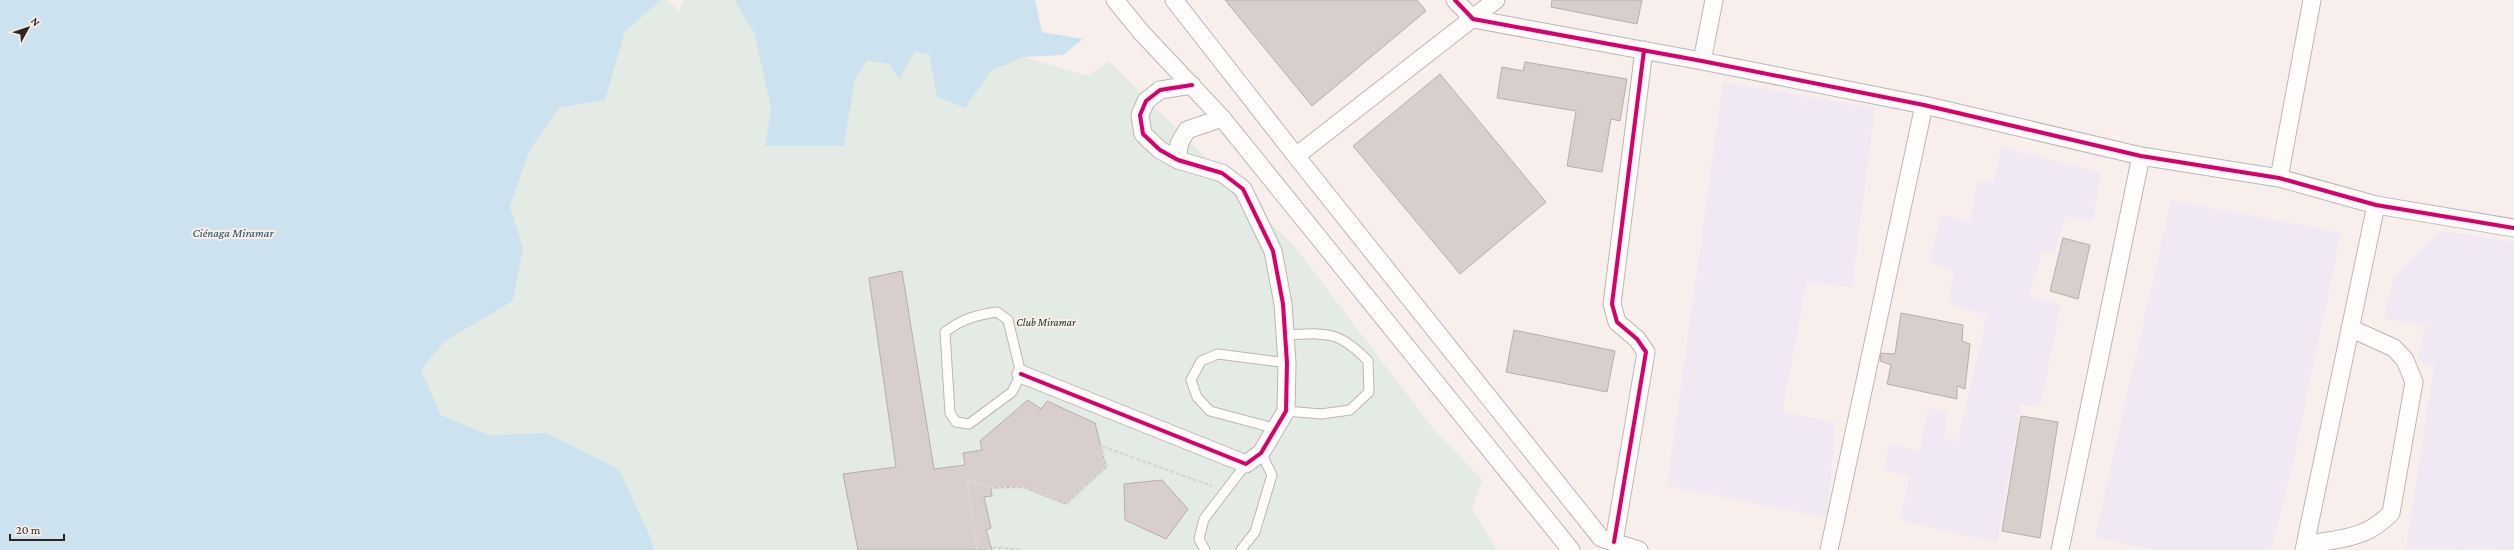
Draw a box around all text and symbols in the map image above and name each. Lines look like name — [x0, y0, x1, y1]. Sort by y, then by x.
north arrow — [8, 8, 48, 48]
text: N — [29, 15, 43, 29]
water label: Ciénaga Miramar — [192, 226, 274, 240]
park label: Club Miramar — [1016, 316, 1077, 328]
scale bar — [10, 516, 64, 542]
text: 20 m — [16, 523, 41, 537]

